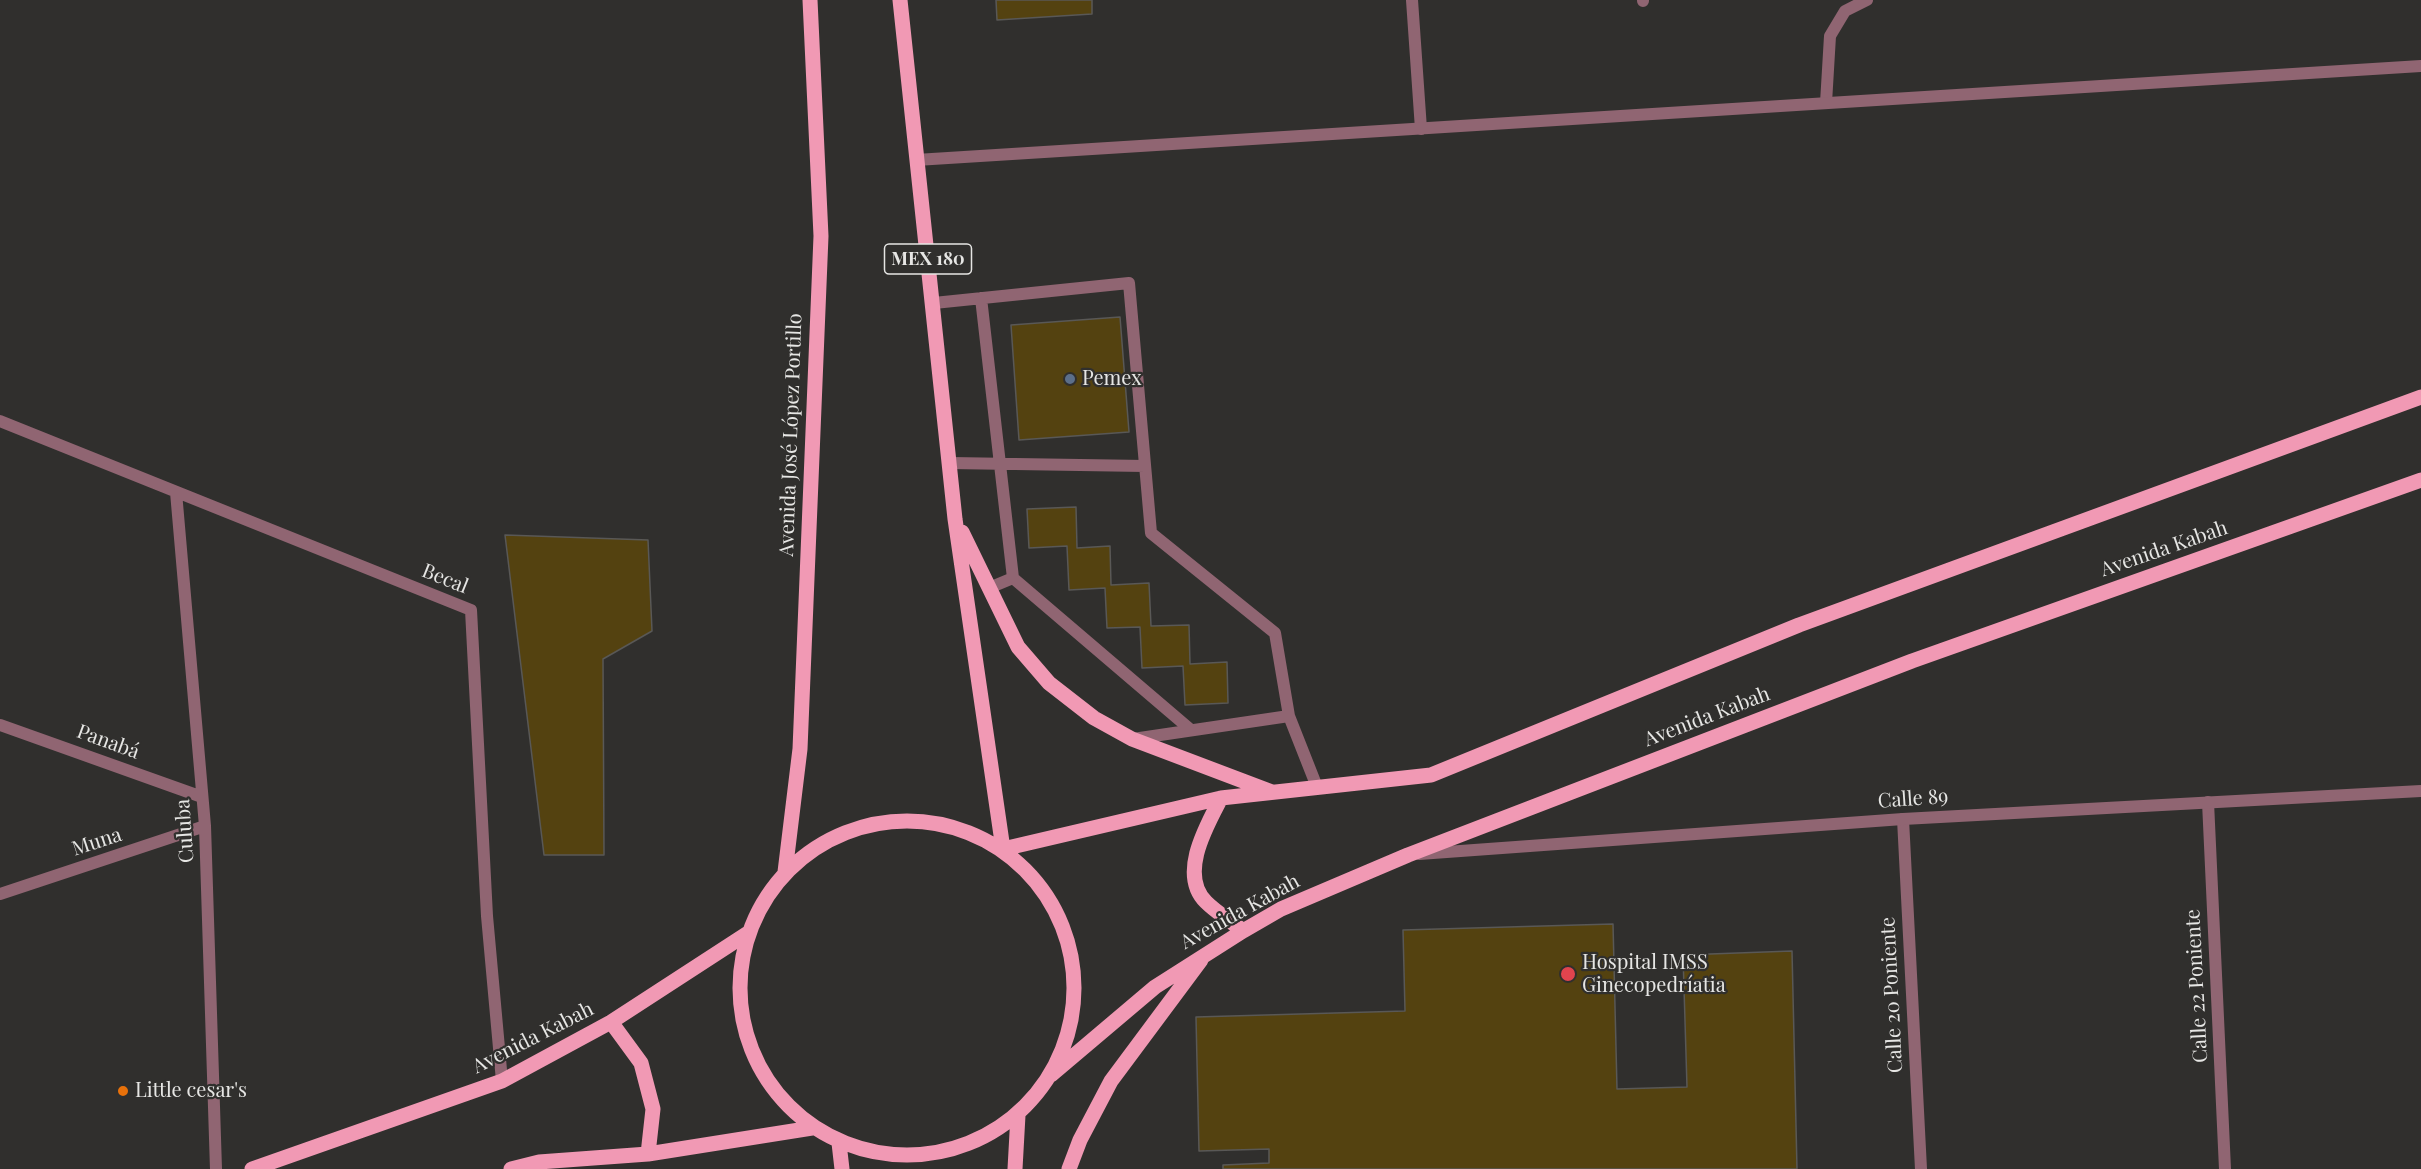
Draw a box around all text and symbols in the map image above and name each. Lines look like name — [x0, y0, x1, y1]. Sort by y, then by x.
road number: MEX 180 — [884, 244, 972, 274]
street label: Avenida José López Portillo — [775, 313, 807, 557]
place label: Pemex — [1082, 367, 1142, 391]
marker: Pemex — [1063, 372, 1077, 386]
street label: Avenida Kabah — [2097, 516, 2231, 582]
street label: Becal — [418, 559, 472, 599]
street label: Avenida Kabah — [1641, 682, 1773, 752]
street label: Panabá — [74, 720, 142, 764]
street label: Calle 89 — [1877, 785, 1949, 813]
street label: Culuba — [171, 798, 199, 864]
street label: Muna — [69, 823, 125, 861]
street label: Avenida Kabah — [1176, 869, 1304, 955]
street label: Calle 22 Poniente — [2181, 909, 2213, 1063]
street label: Calle 20 Poniente — [1876, 916, 1908, 1074]
place label: Hospital IMSS Ginecopedríatia — [1582, 951, 1726, 998]
marker: Hospital IMSS Ginecopedríatia — [1559, 965, 1577, 983]
street label: Avenida Kabah — [468, 997, 598, 1079]
place label: Little cesar's — [135, 1079, 247, 1103]
marker: Little cesar's — [116, 1084, 130, 1098]

